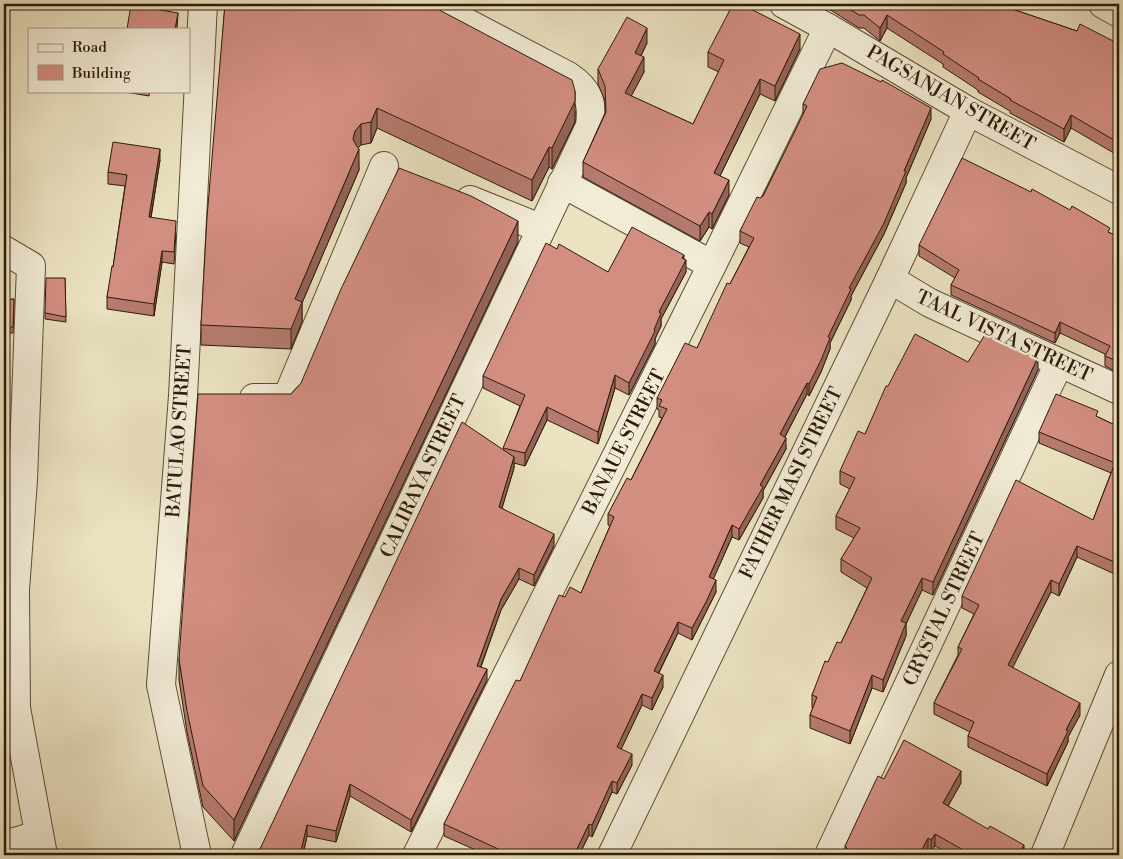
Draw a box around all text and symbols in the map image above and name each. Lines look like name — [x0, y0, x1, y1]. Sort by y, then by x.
legend — [28, 28, 190, 92]
text: Road — [72, 38, 107, 57]
street label: PAGSANJAN STREET — [862, 40, 1040, 156]
text: Building — [71, 64, 131, 83]
street label: TAAL VISTA STREET — [912, 285, 1096, 387]
street label: BATULAO STREET — [161, 344, 197, 519]
street label: BANAUE STREET — [577, 365, 671, 519]
street label: FATHER MASI STREET — [734, 383, 848, 583]
street label: CALIRAYA STREET — [375, 390, 471, 562]
street label: CRYSTAL STREET — [898, 528, 990, 690]

